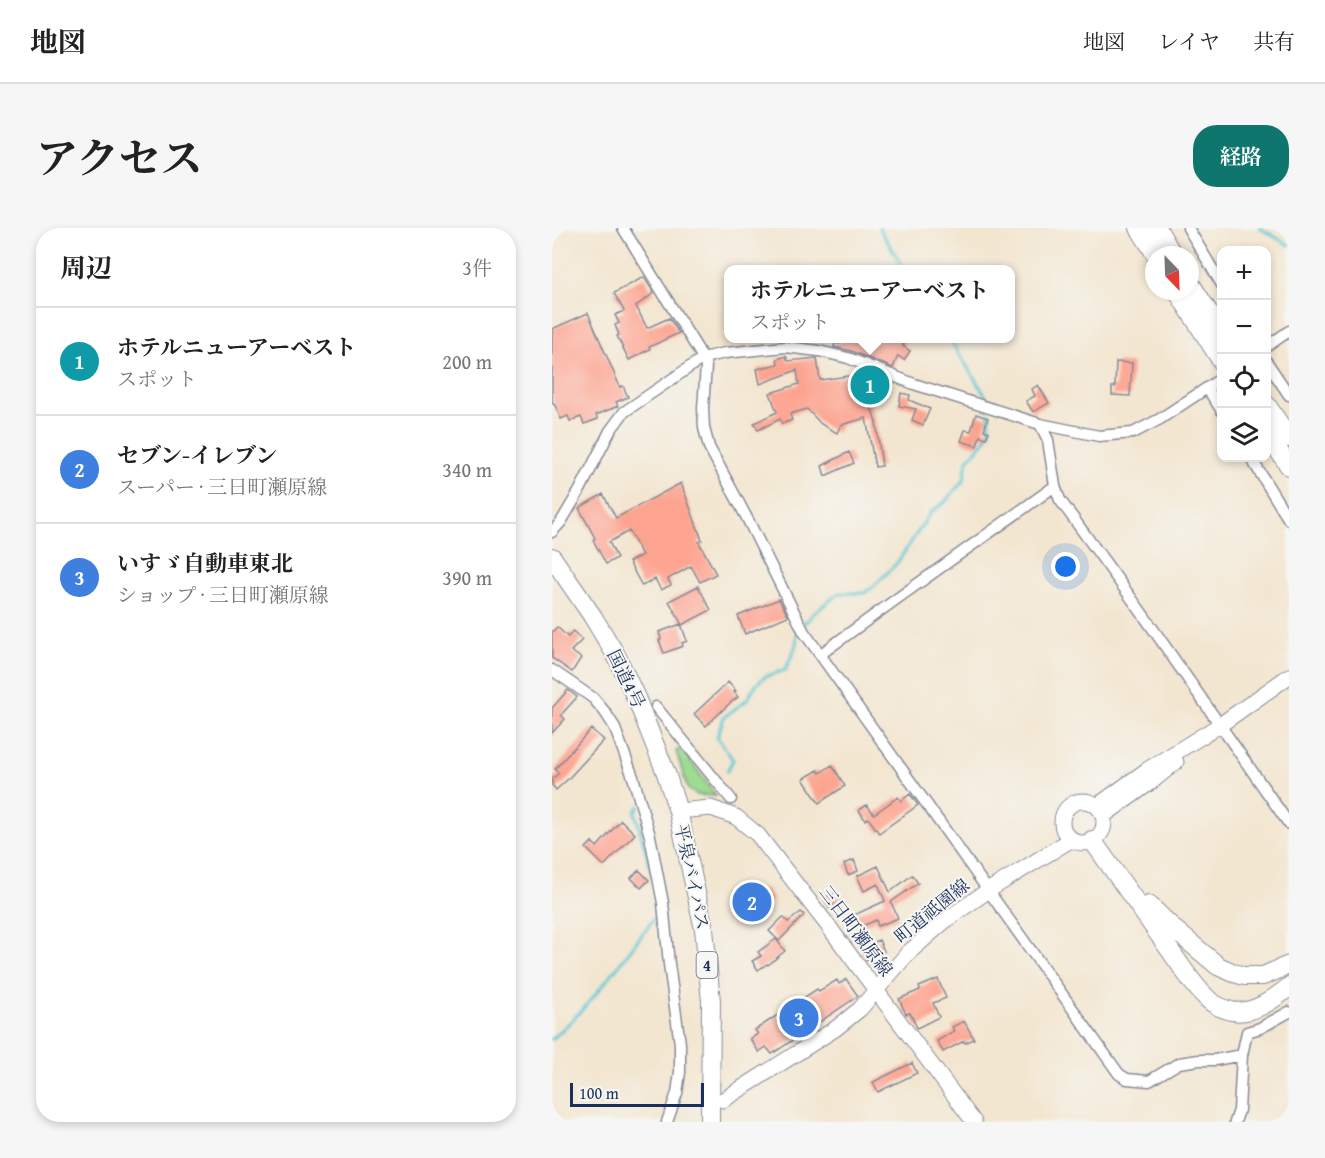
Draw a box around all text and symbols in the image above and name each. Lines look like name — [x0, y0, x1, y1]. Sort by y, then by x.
text: 地図 — [30, 21, 86, 62]
text: 地図 — [1083, 26, 1125, 57]
text: レイヤ — [1158, 26, 1220, 57]
text: 共有 — [1253, 26, 1295, 57]
button: 経路 — [1193, 125, 1289, 187]
text: アクセス — [36, 127, 203, 188]
north arrow — [1145, 246, 1199, 300]
map controls — [1217, 246, 1271, 462]
button: + — [1217, 246, 1271, 300]
text: 周辺 — [60, 248, 112, 287]
text: 3件 — [462, 253, 492, 282]
popup — [724, 265, 1015, 343]
text: ホテルニューアーベスト — [750, 274, 989, 306]
button: − — [1217, 300, 1271, 354]
text: スポット — [750, 307, 830, 336]
text: ホテルニューアーベスト — [117, 331, 356, 363]
text: 1 — [74, 347, 85, 376]
text: 200 m — [442, 347, 492, 376]
button: locate — [1217, 354, 1271, 408]
pin: 1 — [850, 362, 890, 408]
text: スポット — [117, 364, 197, 393]
button: layers — [1217, 408, 1271, 462]
text: セブン-イレブン — [117, 439, 277, 471]
text: 2 — [74, 455, 85, 484]
text: 340 m — [442, 455, 492, 484]
text: スーパー · 三日町瀬原線 — [117, 472, 327, 501]
text: いすゞ自動車東北 — [117, 547, 293, 579]
your location — [1051, 552, 1080, 581]
text: 3 — [74, 563, 85, 592]
text: 390 m — [442, 563, 492, 592]
text: ショップ · 三日町瀬原線 — [117, 580, 329, 609]
street label: 国道4号 — [601, 645, 652, 713]
street label: 平泉バイパス — [668, 821, 717, 932]
street label: 町道祗園線 — [888, 872, 975, 949]
street label: 三日町瀬原線 — [813, 879, 900, 982]
pin: 2 — [732, 880, 772, 924]
road number: 4 — [696, 952, 718, 978]
pin: 3 — [780, 996, 818, 1040]
scale bar — [570, 1080, 704, 1108]
text: 100 m — [579, 1081, 619, 1105]

